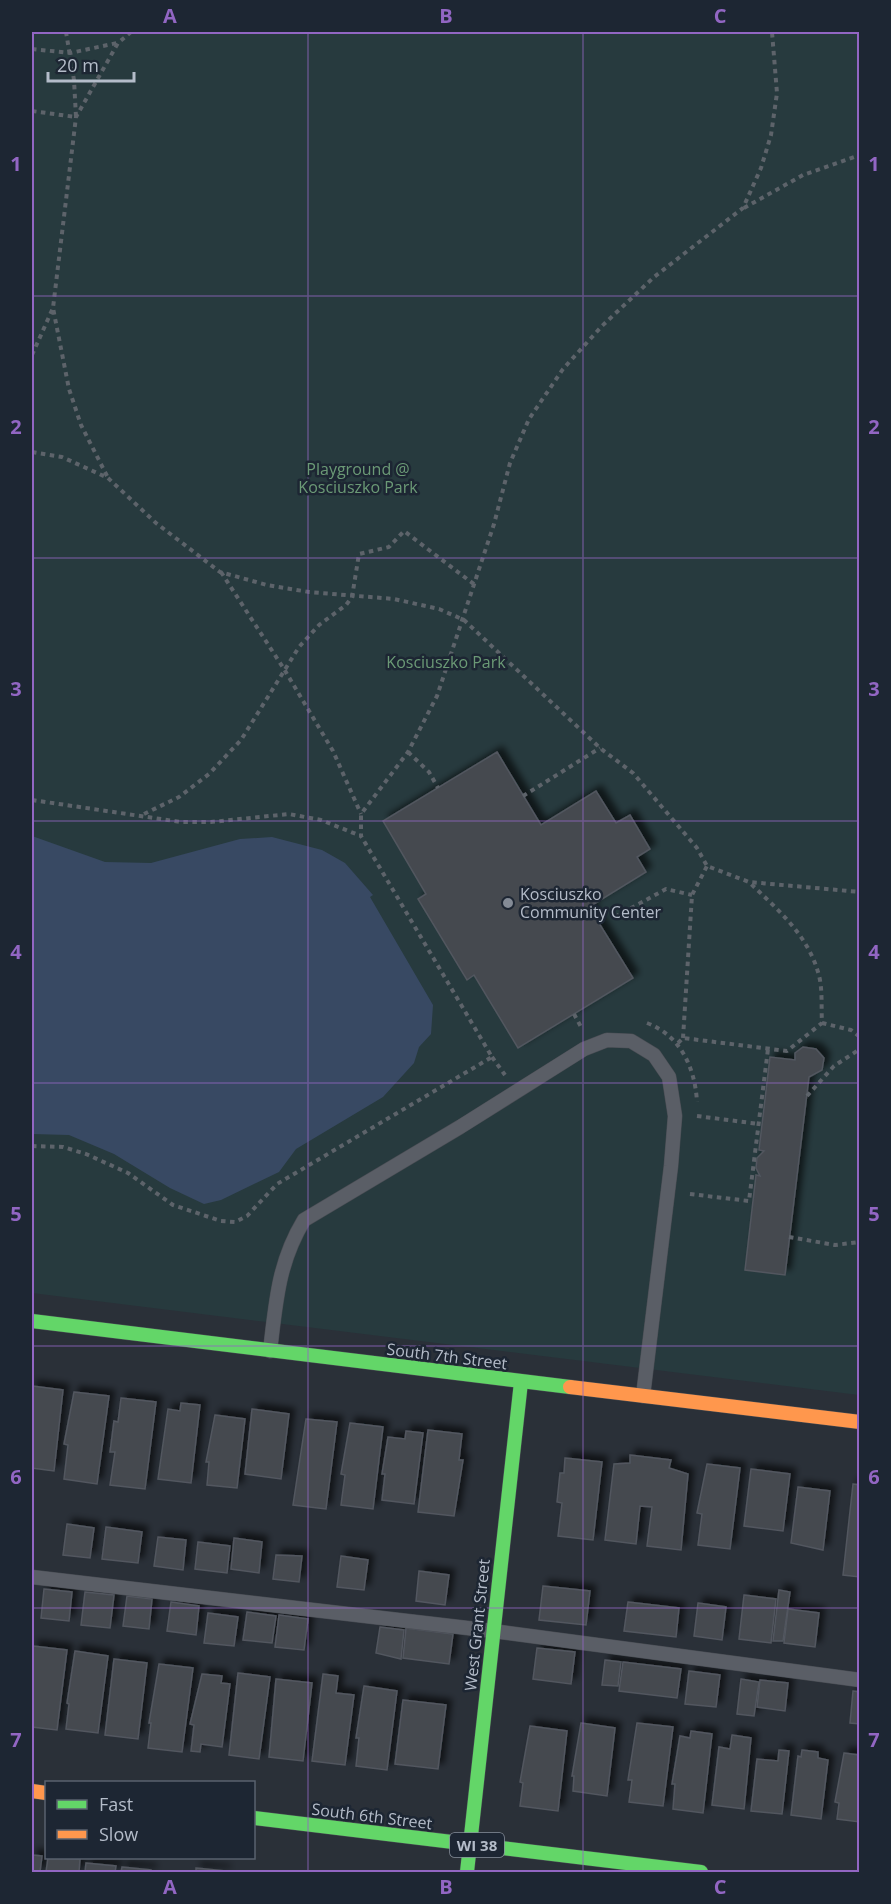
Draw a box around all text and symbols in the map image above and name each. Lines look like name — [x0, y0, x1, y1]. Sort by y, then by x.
text: A — [163, 2, 177, 29]
text: B — [439, 2, 453, 29]
text: C — [714, 2, 727, 29]
scale bar — [48, 45, 134, 83]
text: 20 m — [57, 53, 99, 77]
text: 1 — [10, 150, 22, 177]
text: 1 — [868, 150, 880, 177]
text: 2 — [10, 413, 22, 440]
text: 2 — [868, 413, 880, 440]
park label: Playground @ Kosciuszko Park — [298, 458, 418, 498]
park label: Kosciuszko Park — [386, 651, 506, 673]
text: 3 — [10, 675, 22, 702]
text: 3 — [868, 675, 880, 702]
place label: Kosciuszko Community Center — [520, 883, 661, 923]
marker: Kosciuszko Community Center — [501, 896, 515, 910]
text: 4 — [10, 938, 22, 965]
text: 4 — [868, 938, 880, 965]
text: 5 — [10, 1200, 22, 1227]
text: 5 — [868, 1200, 880, 1227]
street label: South 7th Street — [385, 1338, 509, 1374]
text: 6 — [10, 1463, 22, 1490]
text: 6 — [868, 1463, 880, 1490]
street label: West Grant Street — [459, 1558, 495, 1692]
text: 7 — [10, 1726, 22, 1753]
text: 7 — [868, 1726, 880, 1753]
legend — [45, 1781, 255, 1859]
text: Fast — [99, 1792, 133, 1816]
street label: South 6th Street — [310, 1798, 434, 1834]
text: Slow — [99, 1822, 138, 1846]
road number: WI 38 — [450, 1833, 504, 1857]
text: A — [163, 1873, 177, 1900]
text: B — [439, 1873, 453, 1900]
text: C — [714, 1873, 727, 1900]

